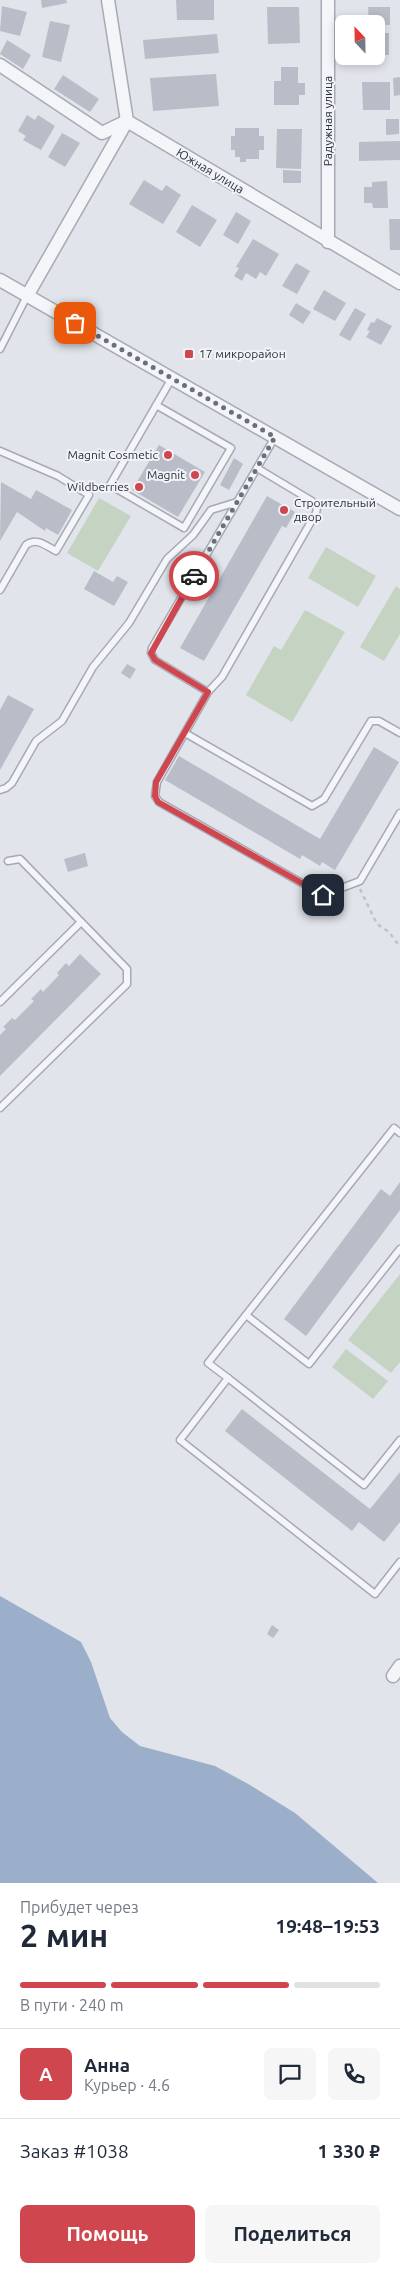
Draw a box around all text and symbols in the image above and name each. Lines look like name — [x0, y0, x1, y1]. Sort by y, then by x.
north arrow — [335, 15, 385, 65]
map controls — [335, 15, 385, 65]
street label: Радужная улица — [321, 76, 334, 166]
street label: Южная улица — [174, 145, 246, 196]
pin — [54, 302, 96, 344]
icon: bag — [61, 309, 89, 337]
place label: 17 микрорайон — [199, 347, 286, 360]
marker: 17 микрорайон — [183, 348, 195, 360]
place label: Magnit Cosmetic — [68, 448, 158, 461]
marker: Magnit Cosmetic — [162, 449, 174, 461]
place label: Magnit — [147, 468, 185, 481]
marker: Magnit — [189, 469, 201, 481]
place label: Wildberries — [67, 480, 129, 493]
marker: Wildberries — [133, 481, 145, 493]
place label: Строительный двор — [294, 496, 376, 523]
marker: Строительный двор — [278, 504, 290, 516]
courier — [169, 551, 219, 601]
icon: car — [180, 562, 208, 590]
pin — [302, 874, 344, 916]
icon: home — [309, 881, 337, 909]
text: Прибудет через — [20, 1898, 139, 1916]
text: 19:48–19:53 — [275, 1915, 380, 1937]
text: 2 мин — [20, 1917, 108, 1953]
text: В пути · 240 m — [20, 1996, 123, 2014]
button: chat — [264, 2048, 316, 2100]
button: phone — [328, 2048, 380, 2100]
text: Анна — [84, 2054, 130, 2076]
text: А — [39, 2063, 53, 2085]
text: Курьер · 4.6 — [84, 2076, 170, 2094]
text: Заказ #1038 — [20, 2140, 129, 2162]
text: 1 330 ₽ — [317, 2140, 380, 2162]
button: Помощь — [20, 2205, 195, 2263]
button: Поделиться — [205, 2205, 380, 2263]

